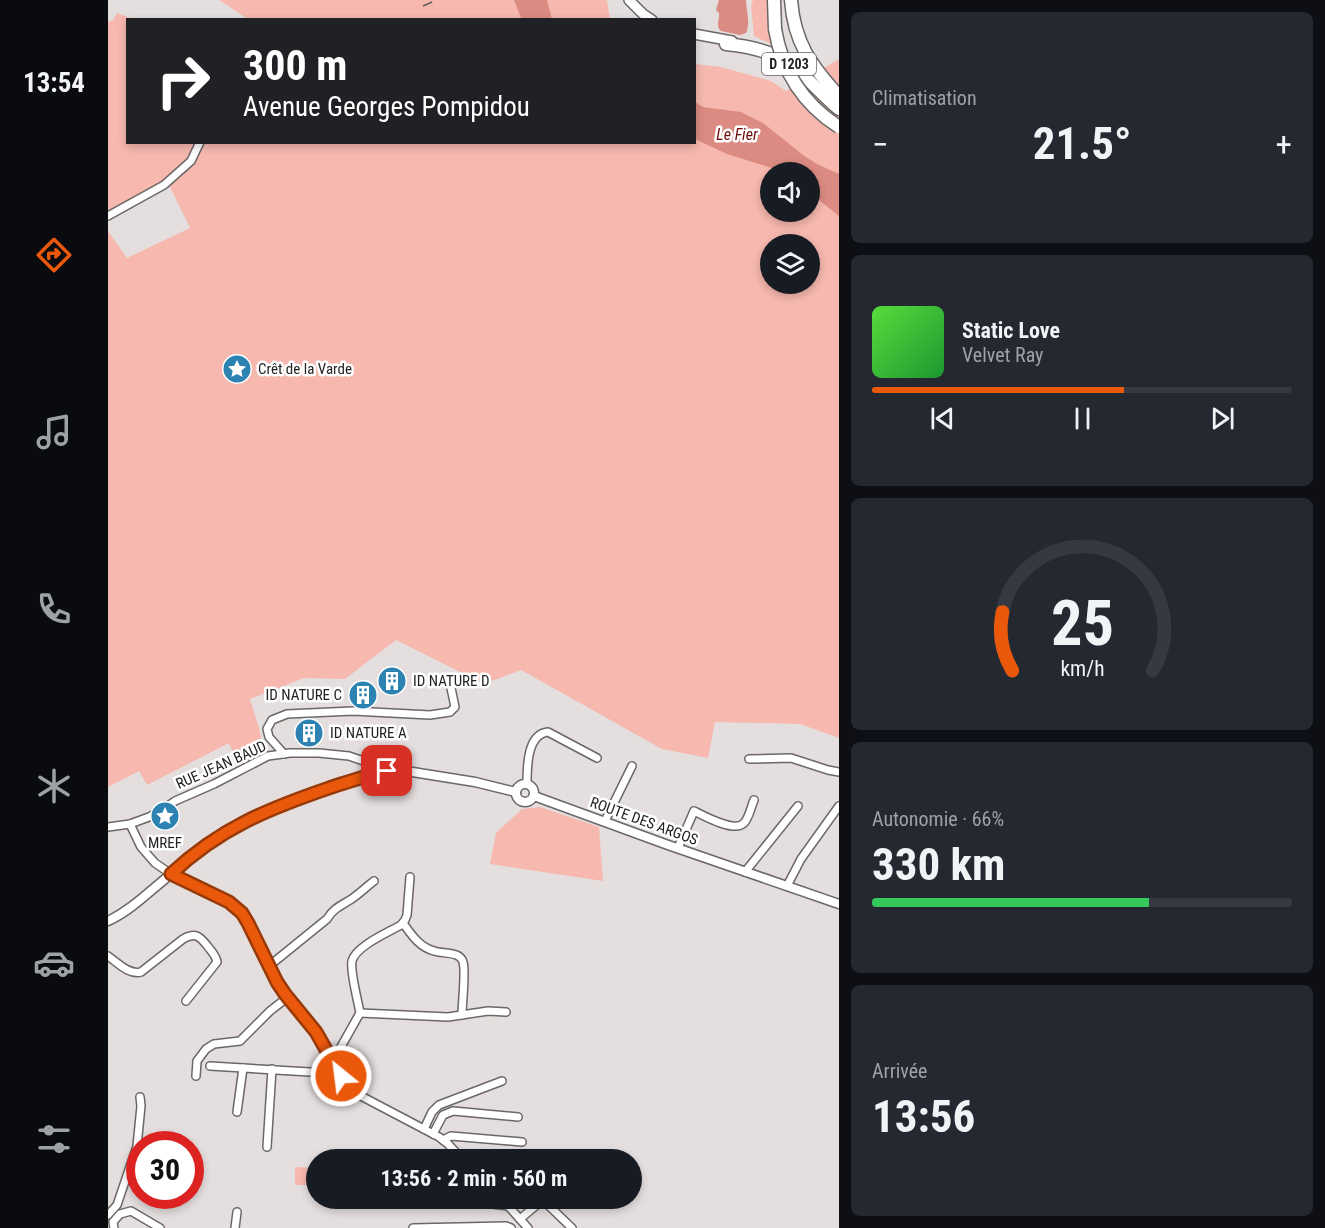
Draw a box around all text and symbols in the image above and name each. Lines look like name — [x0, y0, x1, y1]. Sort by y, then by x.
text: 300 m — [243, 41, 348, 90]
icon: right — [144, 42, 222, 120]
road number: D 1203 — [762, 53, 816, 75]
text: 13:54 — [23, 67, 85, 99]
text: Climatisation — [872, 86, 977, 110]
text: Avenue Georges Pompidou — [243, 91, 530, 123]
text: 21.5° — [1033, 117, 1131, 170]
water label: Le Fier — [716, 125, 759, 144]
text: − — [872, 125, 889, 164]
text: + — [1276, 125, 1292, 164]
map controls — [760, 162, 820, 294]
button: sound — [760, 162, 820, 222]
icon: directions — [33, 234, 75, 276]
button: layers — [760, 234, 820, 294]
text: Static Love — [962, 318, 1060, 343]
text: Velvet Ray — [962, 343, 1043, 367]
place icon: Crêt de la Varde — [221, 353, 253, 385]
place label: Crêt de la Varde — [258, 360, 352, 378]
icon: previous — [926, 402, 959, 435]
icon: pause — [1066, 402, 1099, 435]
icon: next — [1206, 402, 1239, 435]
icon: music — [33, 411, 75, 453]
text: 25 — [1050, 587, 1114, 660]
icon: phone — [33, 588, 75, 630]
text: km/h — [1060, 656, 1104, 681]
building icon: ID NATURE D — [376, 665, 408, 697]
place label: ID NATURE D — [413, 672, 490, 690]
building icon: ID NATURE C — [347, 679, 379, 711]
place label: ID NATURE C — [266, 686, 342, 704]
building icon: ID NATURE A — [293, 717, 325, 749]
place label: ID NATURE A — [330, 724, 407, 742]
street label: RUE JEAN BAUD — [173, 737, 269, 793]
pin — [361, 745, 412, 796]
icon: arrive — [370, 754, 403, 787]
icon: climate — [33, 765, 75, 807]
street label: ROUTE DES ARGOS — [588, 793, 701, 849]
place icon: MREF — [149, 800, 181, 832]
text: Autonomie · 66% — [872, 807, 1004, 831]
place label: MREF — [148, 834, 182, 852]
text: 330 km — [872, 838, 1005, 891]
icon: car — [33, 942, 75, 984]
position arrow — [309, 1044, 373, 1108]
text: Arrivée — [872, 1059, 928, 1083]
text: 13:56 — [872, 1090, 975, 1143]
icon: filters — [33, 1118, 75, 1160]
speed limit sign: 30 — [126, 1131, 204, 1209]
text: 13:56 · 2 min · 560 m — [381, 1166, 567, 1191]

